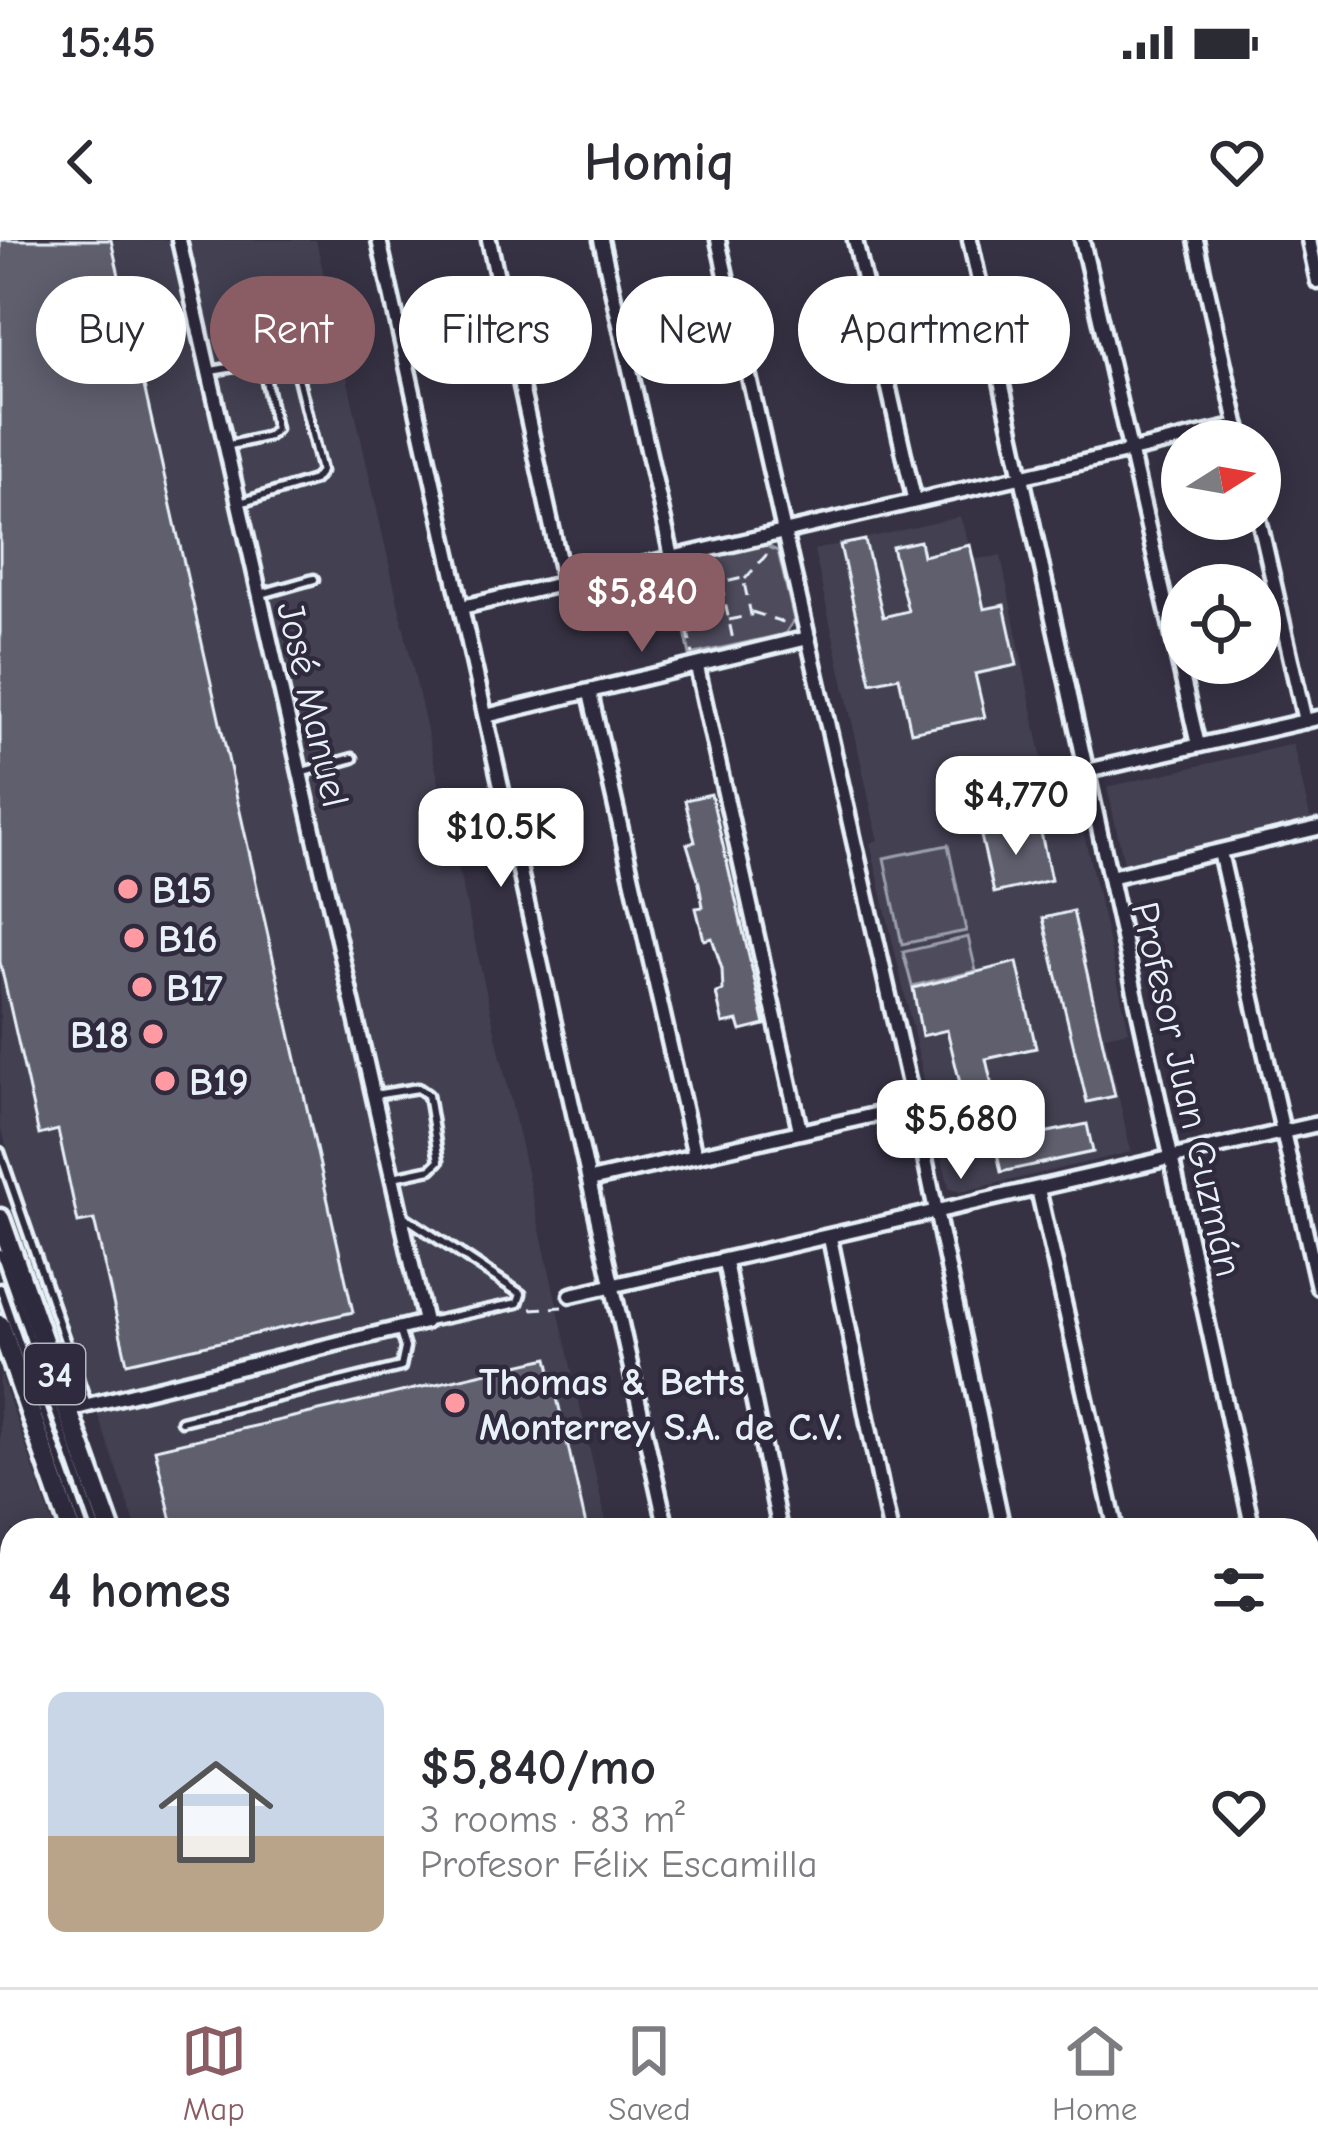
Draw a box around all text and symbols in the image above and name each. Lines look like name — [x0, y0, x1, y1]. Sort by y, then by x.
text: 15:45 — [60, 16, 156, 68]
icon: back — [48, 129, 114, 195]
icon: heart — [1204, 129, 1270, 195]
text: Homiq — [584, 131, 734, 194]
chip: Buy — [36, 276, 186, 384]
chip: Rent — [210, 276, 375, 384]
chip: Filters — [399, 276, 592, 384]
chip: New — [616, 276, 774, 384]
chip: Apartment — [798, 276, 1070, 384]
north arrow — [1161, 420, 1281, 540]
map controls — [1161, 420, 1281, 684]
pin: $5,840 — [544, 553, 740, 655]
button: locate — [1161, 564, 1281, 684]
text: $5,840 — [586, 569, 698, 614]
street label: José Manuel — [267, 597, 358, 811]
pin: $4,770 — [918, 756, 1114, 858]
text: $4,770 — [963, 772, 1069, 817]
pin: $10.5K — [403, 788, 599, 890]
text: $10.5K — [446, 804, 556, 849]
place label: B15 — [152, 868, 212, 913]
marker: B15 — [115, 876, 141, 902]
street label: Profesor Juan Guzmán — [1122, 898, 1252, 1281]
place label: B16 — [158, 917, 218, 962]
marker: B16 — [121, 925, 147, 951]
place label: B17 — [166, 966, 223, 1011]
marker: B17 — [129, 974, 155, 1000]
place label: B18 — [70, 1013, 129, 1058]
marker: B18 — [140, 1021, 166, 1047]
place label: B19 — [189, 1060, 249, 1105]
marker: B19 — [152, 1068, 178, 1094]
pin: $5,680 — [863, 1080, 1059, 1182]
text: $5,680 — [904, 1096, 1018, 1141]
road number: 34 — [25, 1344, 85, 1404]
place label: Thomas & Betts Monterrey S.A. de C.V. — [479, 1360, 843, 1450]
marker: Thomas & Betts Monterrey S.A. de C.V. — [442, 1390, 468, 1416]
icon: filters — [1206, 1557, 1272, 1623]
text: 4 homes — [48, 1561, 231, 1620]
text: $5,840/mo — [420, 1738, 656, 1797]
icon: home — [144, 1740, 288, 1884]
icon: heart — [1206, 1779, 1272, 1845]
text: 3 rooms · 83 m² — [420, 1797, 685, 1842]
text: Profesor Félix Escamilla — [420, 1842, 818, 1887]
tab: Map — [181, 2018, 247, 2128]
tab: Saved — [608, 2018, 691, 2128]
tab: Home — [1052, 2018, 1137, 2128]

